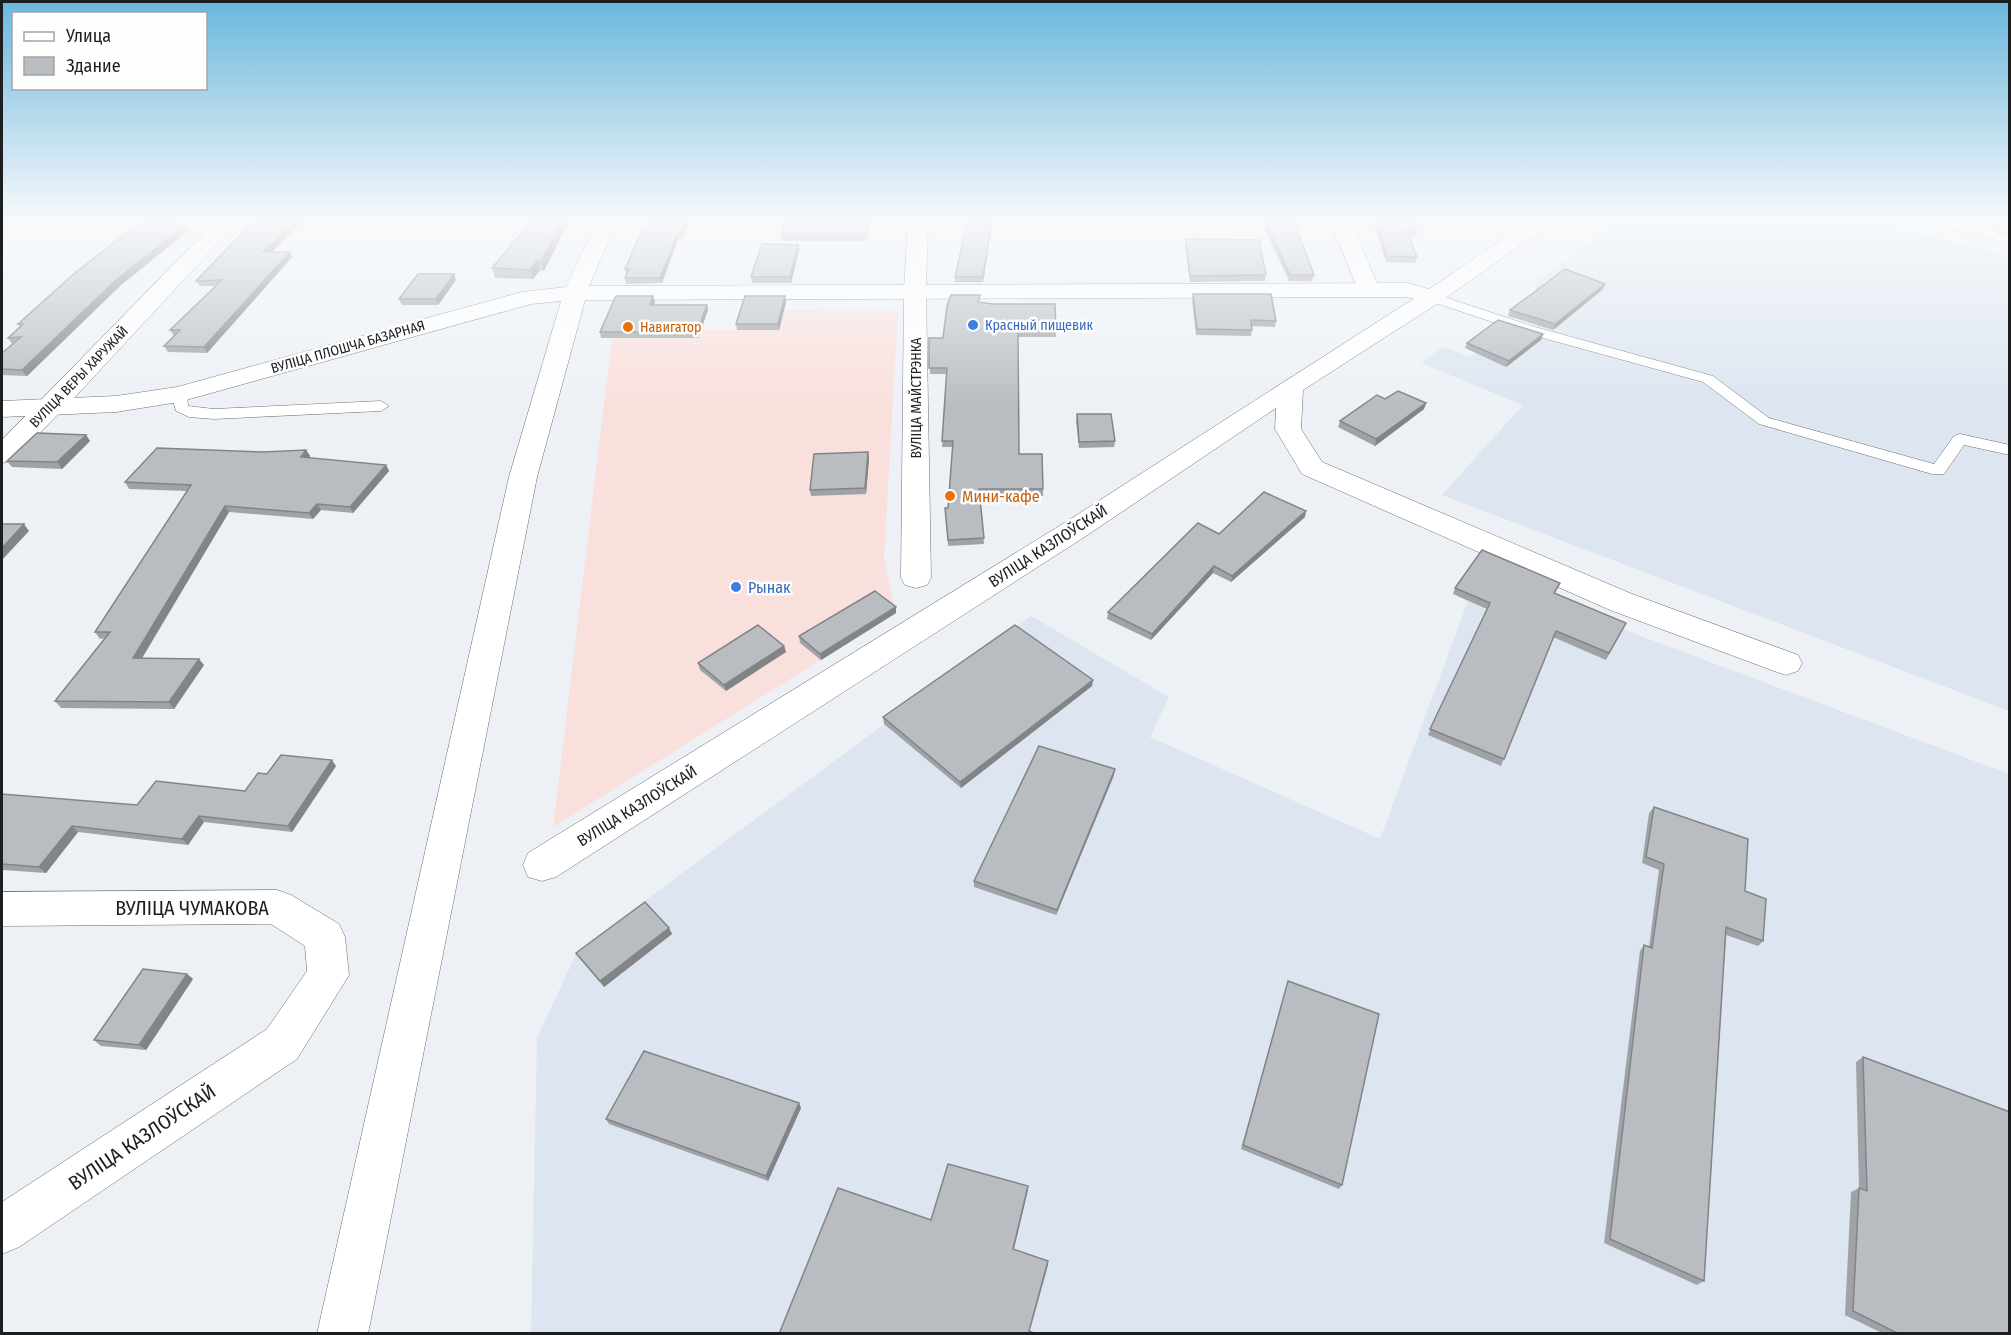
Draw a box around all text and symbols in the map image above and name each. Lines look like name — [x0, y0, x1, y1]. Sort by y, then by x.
legend — [12, 12, 207, 90]
text: Улица — [65, 25, 111, 47]
text: Здание — [66, 55, 121, 77]
street label: ВУЛІЦА ПЛОШЧА БАЗАРНАЯ — [269, 317, 427, 377]
place label: Красный пищевик — [985, 317, 1094, 334]
marker: Красный пищевик — [966, 318, 980, 332]
place label: Навигатор — [640, 319, 702, 336]
marker: Навигатор — [621, 320, 635, 334]
street label: ВУЛІЦА ВЕРЫ ХАРУЖАЙ — [26, 323, 132, 431]
street label: ВУЛІЦА МАЙСТРЭНКА — [908, 337, 925, 458]
place label: Мини-кафе — [962, 487, 1040, 506]
marker: Мини-кафе — [943, 489, 957, 503]
street label: ВУЛІЦА КАЗЛОЎСКАЙ — [985, 501, 1111, 591]
place label: Рынак — [748, 578, 791, 597]
marker: Рынак — [729, 580, 743, 594]
street label: ВУЛІЦА КАЗЛОЎСКАЙ — [574, 761, 700, 851]
street label: ВУЛІЦА ЧУМАКОВА — [115, 896, 269, 920]
street label: ВУЛІЦА КАЗЛОЎСКАЙ — [64, 1079, 220, 1195]

